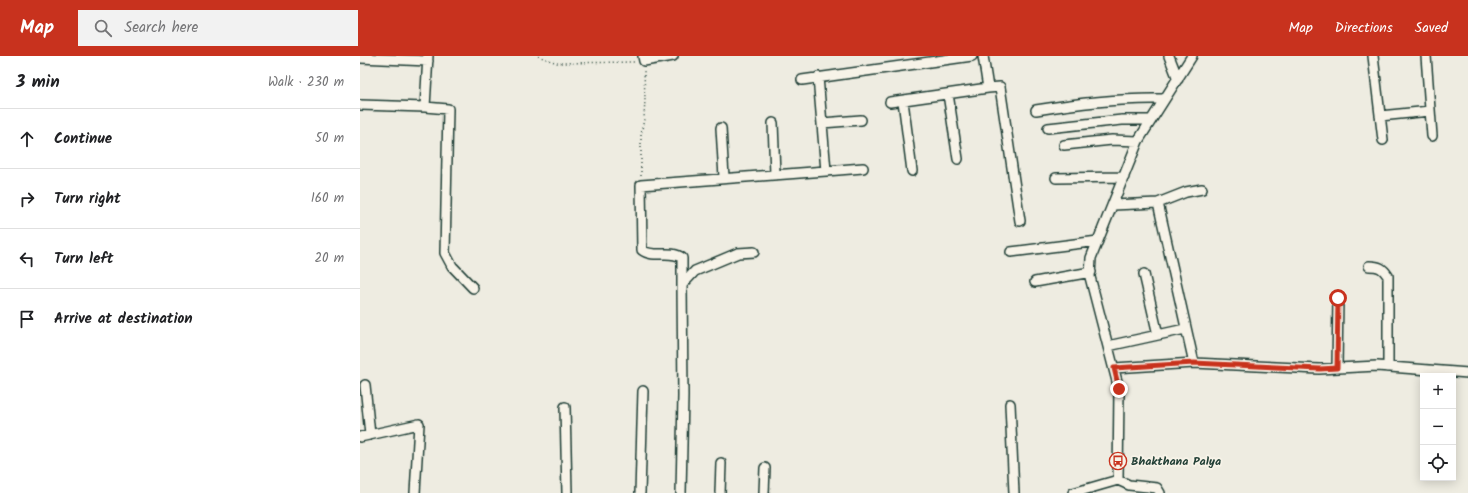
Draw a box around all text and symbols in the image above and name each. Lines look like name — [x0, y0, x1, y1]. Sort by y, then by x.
search box — [78, 10, 358, 46]
text: Map — [20, 13, 54, 43]
text: Search here — [124, 16, 198, 40]
icon: search — [92, 17, 114, 39]
text: Map — [1288, 17, 1313, 39]
text: Directions — [1335, 17, 1393, 39]
text: Saved — [1415, 17, 1448, 39]
text: 3 min — [16, 69, 60, 96]
text: Walk · 230 m — [268, 72, 344, 93]
text: Continue — [54, 127, 112, 151]
icon: ahead — [16, 128, 38, 150]
text: 50 m — [315, 128, 344, 149]
text: Turn right — [54, 187, 121, 211]
icon: right — [16, 188, 38, 210]
text: 160 m — [311, 188, 344, 209]
text: Turn left — [54, 247, 114, 271]
icon: left — [16, 248, 38, 270]
text: 20 m — [314, 248, 344, 269]
route start — [1329, 289, 1347, 307]
text: Arrive at destination — [54, 307, 193, 331]
icon: arrive — [16, 308, 38, 330]
map controls — [1420, 373, 1456, 481]
button: + — [1420, 373, 1456, 409]
route end — [1110, 380, 1128, 398]
button: − — [1420, 409, 1456, 445]
button: locate — [1420, 445, 1456, 481]
bus stop icon: Bhakthana Palya — [1108, 451, 1128, 471]
place label: Bhakthana Palya — [1131, 452, 1221, 471]

